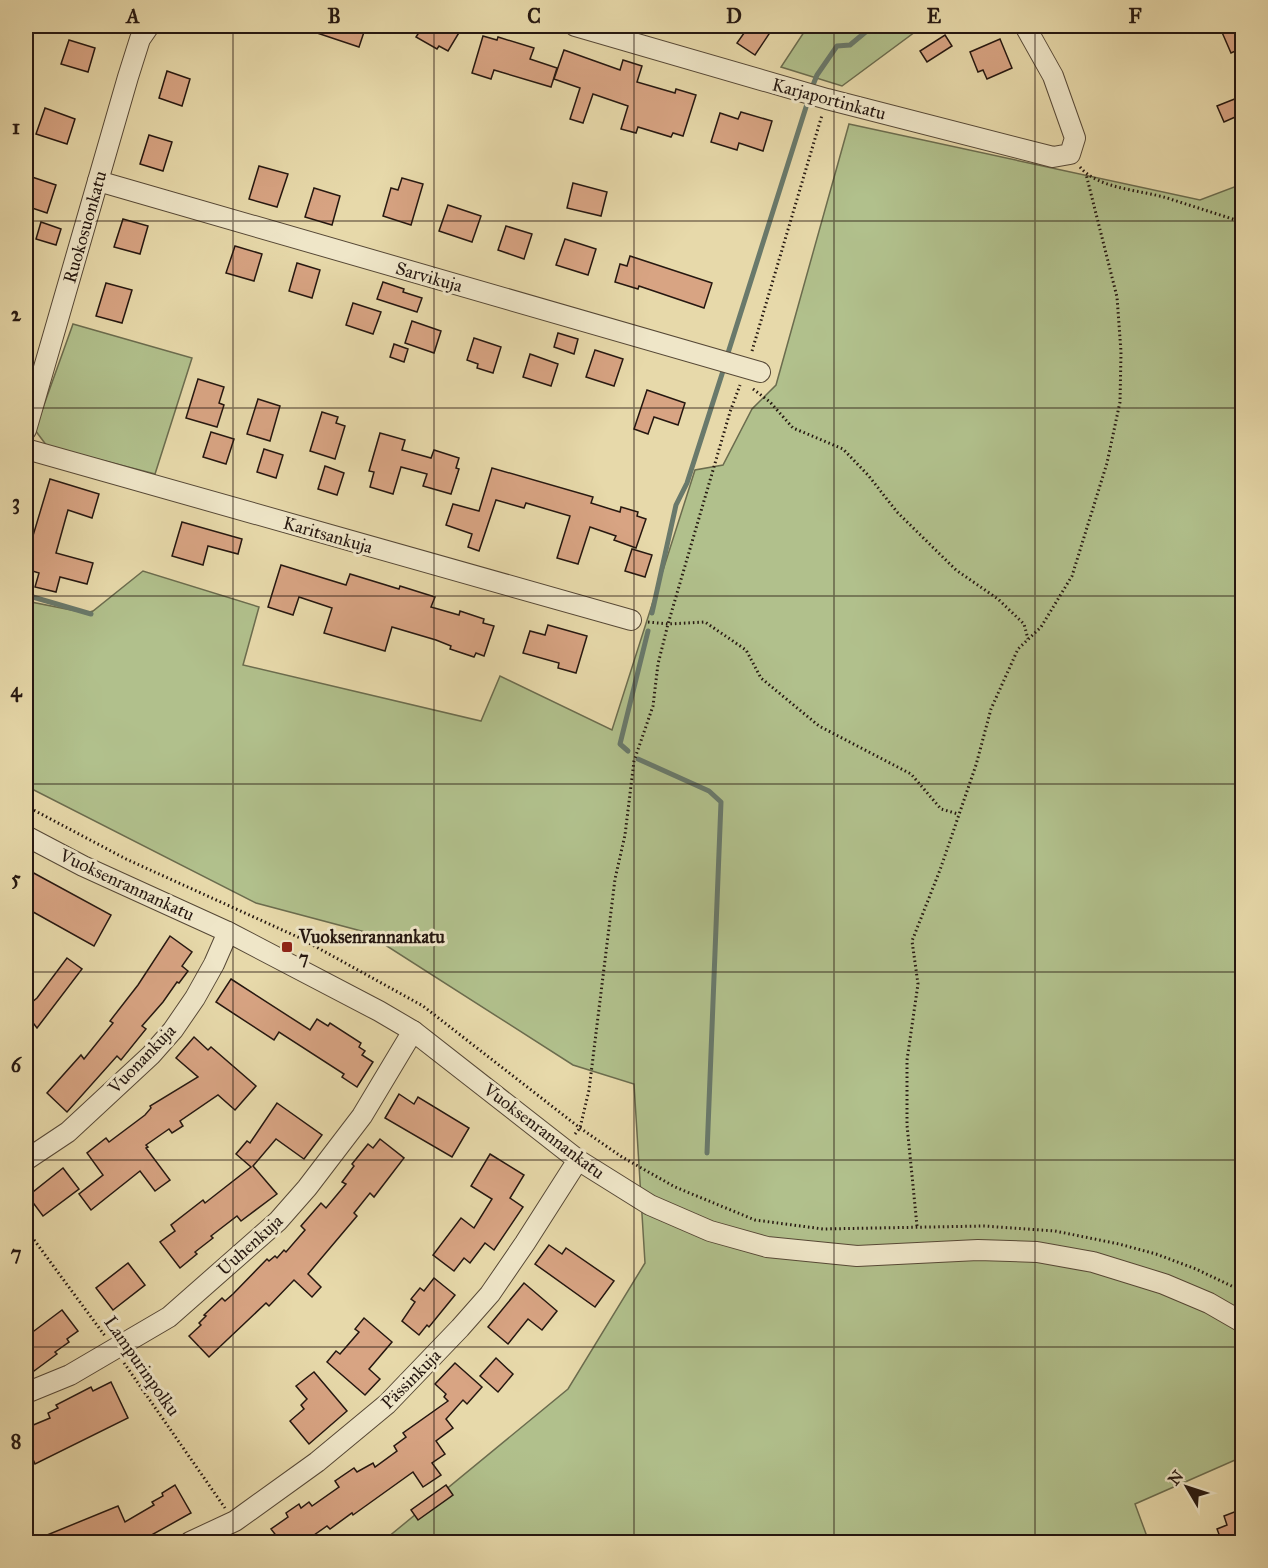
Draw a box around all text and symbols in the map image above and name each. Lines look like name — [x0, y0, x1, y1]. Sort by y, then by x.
text: A — [124, 4, 140, 28]
text: B — [327, 4, 341, 28]
text: C — [527, 4, 541, 28]
text: D — [726, 4, 742, 28]
text: E — [927, 4, 942, 28]
text: F — [1128, 4, 1142, 28]
street label: Karjaportinkatu — [770, 73, 889, 125]
text: 1 — [12, 115, 20, 139]
street label: Ruokosuonkatu — [58, 168, 112, 286]
street label: Sarvikuja — [393, 257, 465, 297]
text: 2 — [11, 302, 22, 326]
text: 3 — [12, 490, 20, 515]
street label: Karitsankuja — [281, 512, 376, 558]
text: 4 — [10, 678, 22, 703]
street label: Vuoksenrannankatu — [55, 844, 198, 926]
text: 5 — [11, 866, 21, 890]
place label: Vuoksenrannankatu 7 — [298, 926, 445, 969]
marker: Vuoksenrannankatu 7 — [280, 940, 294, 954]
street label: Vuonankuja — [103, 1019, 181, 1099]
text: 6 — [11, 1053, 23, 1077]
street label: Vuoksenrannankatu — [478, 1078, 609, 1184]
street label: Uuhenkuja — [213, 1210, 288, 1280]
text: 7 — [11, 1241, 22, 1265]
street label: Lampurinpolku — [99, 1312, 185, 1421]
street label: Pässinkuja — [376, 1344, 446, 1414]
text: 8 — [11, 1429, 21, 1453]
north arrow — [1157, 1457, 1217, 1517]
text: N — [1164, 1466, 1188, 1489]

